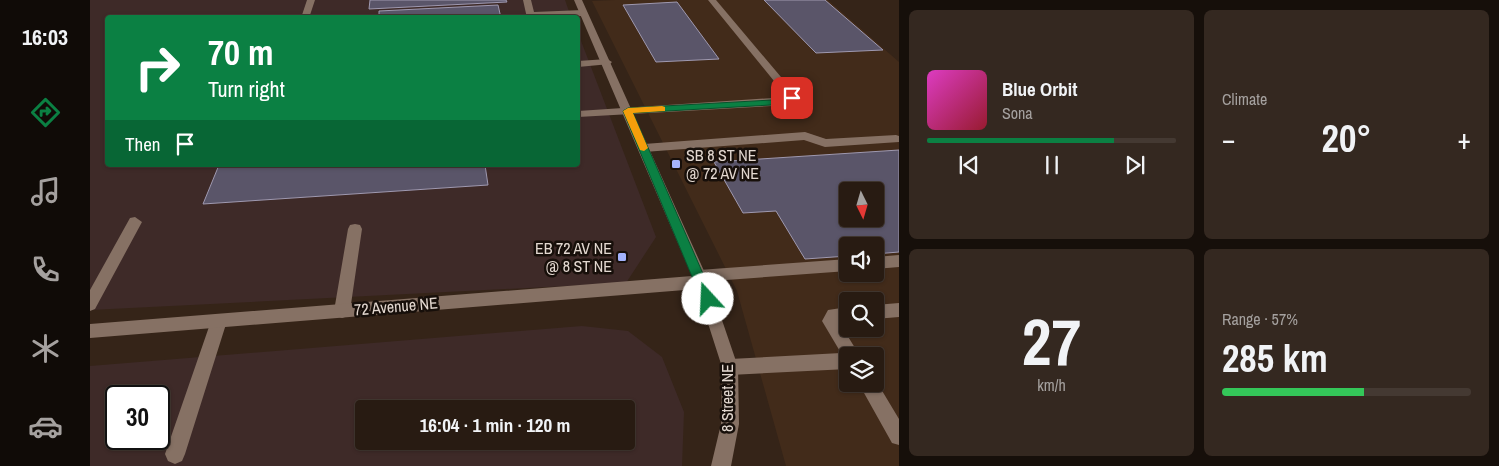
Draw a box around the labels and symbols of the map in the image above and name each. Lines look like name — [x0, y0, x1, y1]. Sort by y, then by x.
pin — [771, 77, 813, 119]
place label: SB 8 ST NE @ 72 AV NE — [686, 144, 759, 184]
marker: SB 8 ST NE @ 72 AV NE — [670, 158, 682, 170]
north arrow — [839, 182, 884, 228]
place label: EB 72 AV NE @ 8 ST NE — [535, 237, 612, 277]
marker: EB 72 AV NE @ 8 ST NE — [616, 251, 628, 263]
position arrow — [681, 272, 733, 324]
street label: 72 Avenue NE — [353, 291, 439, 321]
street label: 8 Street NE — [716, 364, 738, 432]
speed limit sign: 30 — [105, 385, 170, 450]

